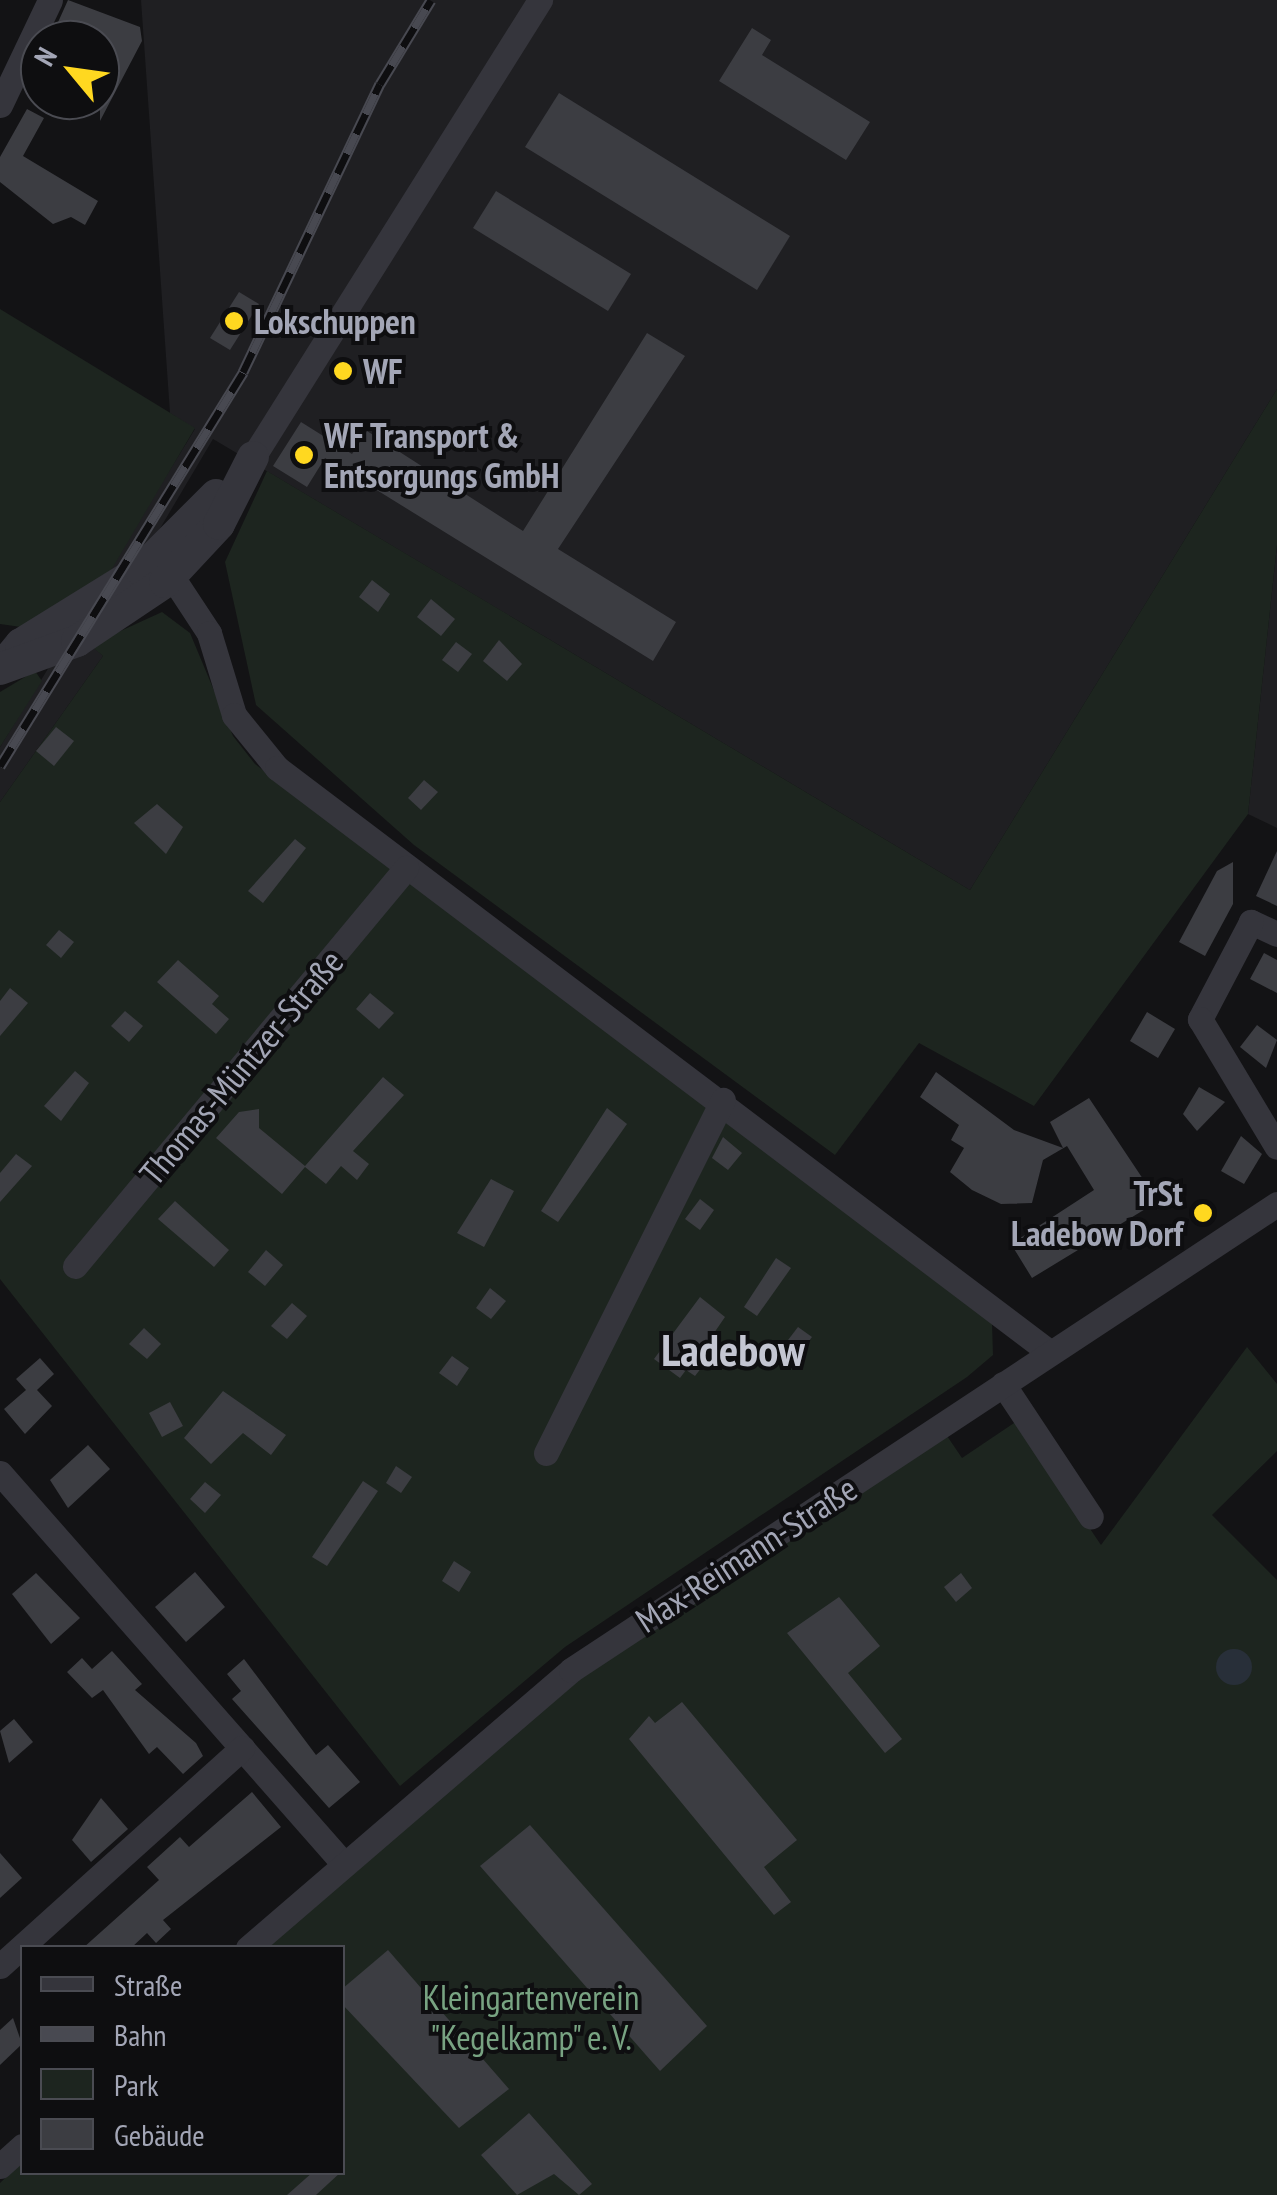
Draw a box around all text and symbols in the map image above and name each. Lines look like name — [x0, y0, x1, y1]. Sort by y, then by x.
north arrow — [20, 20, 120, 120]
text: N — [25, 41, 65, 72]
place label: Lokschuppen — [254, 300, 416, 342]
marker: Lokschuppen — [223, 310, 245, 332]
place label: WF — [363, 350, 403, 392]
marker: WF — [332, 360, 354, 382]
place label: WF Transport & Entsorgungs GmbH — [324, 414, 560, 496]
marker: WF Transport & Entsorgungs GmbH — [293, 444, 315, 466]
street label: Thomas-Müntzer-Straße — [131, 941, 351, 1193]
place label: TrSt Ladebow Dorf — [1010, 1172, 1183, 1254]
marker: TrSt Ladebow Dorf — [1192, 1202, 1214, 1224]
district label: Ladebow — [661, 1323, 805, 1377]
street label: Max-Reimann-Straße — [628, 1467, 864, 1641]
legend — [20, 1945, 345, 2175]
text: Straße — [114, 1965, 182, 2004]
park label: Kleingartenverein "Kegelkamp" e. V. — [423, 1976, 639, 2058]
text: Bahn — [114, 2015, 167, 2054]
text: Park — [114, 2065, 159, 2104]
text: Gebäude — [114, 2115, 205, 2154]

